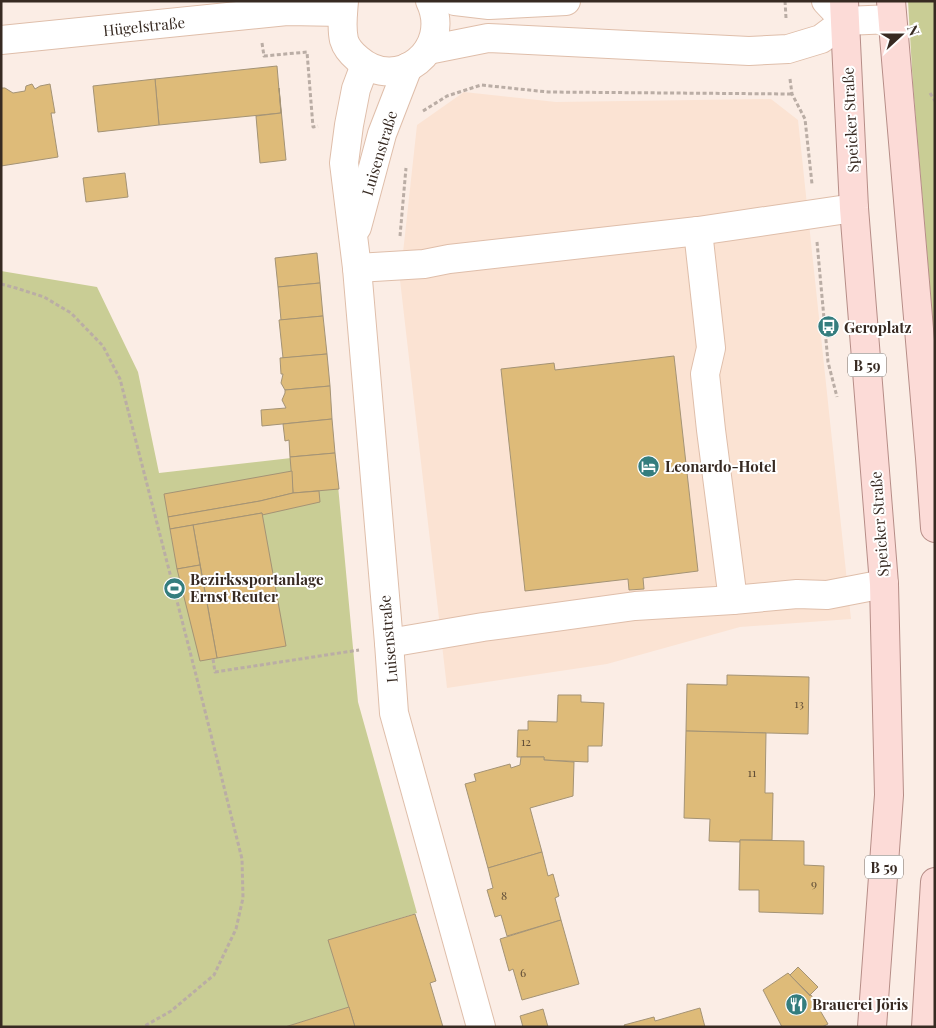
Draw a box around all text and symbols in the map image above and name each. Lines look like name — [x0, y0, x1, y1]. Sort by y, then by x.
north arrow — [876, 10, 926, 60]
street label: Hügelstraße — [102, 12, 186, 40]
text: N — [903, 22, 924, 38]
street label: Speicker Straße — [837, 67, 863, 173]
street label: Luisenstraße — [357, 108, 401, 198]
bus stop icon: Geroplatz — [816, 315, 840, 339]
place label: Geroplatz — [844, 317, 912, 337]
road number: B 59 — [848, 354, 886, 376]
hotel icon: Leonardo-Hotel — [637, 454, 661, 478]
place label: Leonardo-Hotel — [665, 456, 777, 476]
street label: Speicker Straße — [865, 471, 893, 577]
place label: Bezirkssportanlage Ernst Reuter — [190, 569, 324, 606]
sports icon: Bezirkssportanlage Ernst Reuter — [162, 576, 186, 600]
street label: Luisenstraße — [374, 594, 402, 684]
house number: 13 — [794, 695, 804, 711]
house number: 12 — [521, 733, 531, 749]
house number: 11 — [748, 764, 757, 780]
road number: B 59 — [865, 856, 903, 879]
house number: 9 — [811, 875, 817, 891]
house number: 8 — [501, 887, 507, 903]
house number: 6 — [520, 964, 526, 980]
restaurant icon: Brauerei Jöris — [784, 992, 808, 1016]
place label: Brauerei Jöris — [812, 994, 908, 1014]

